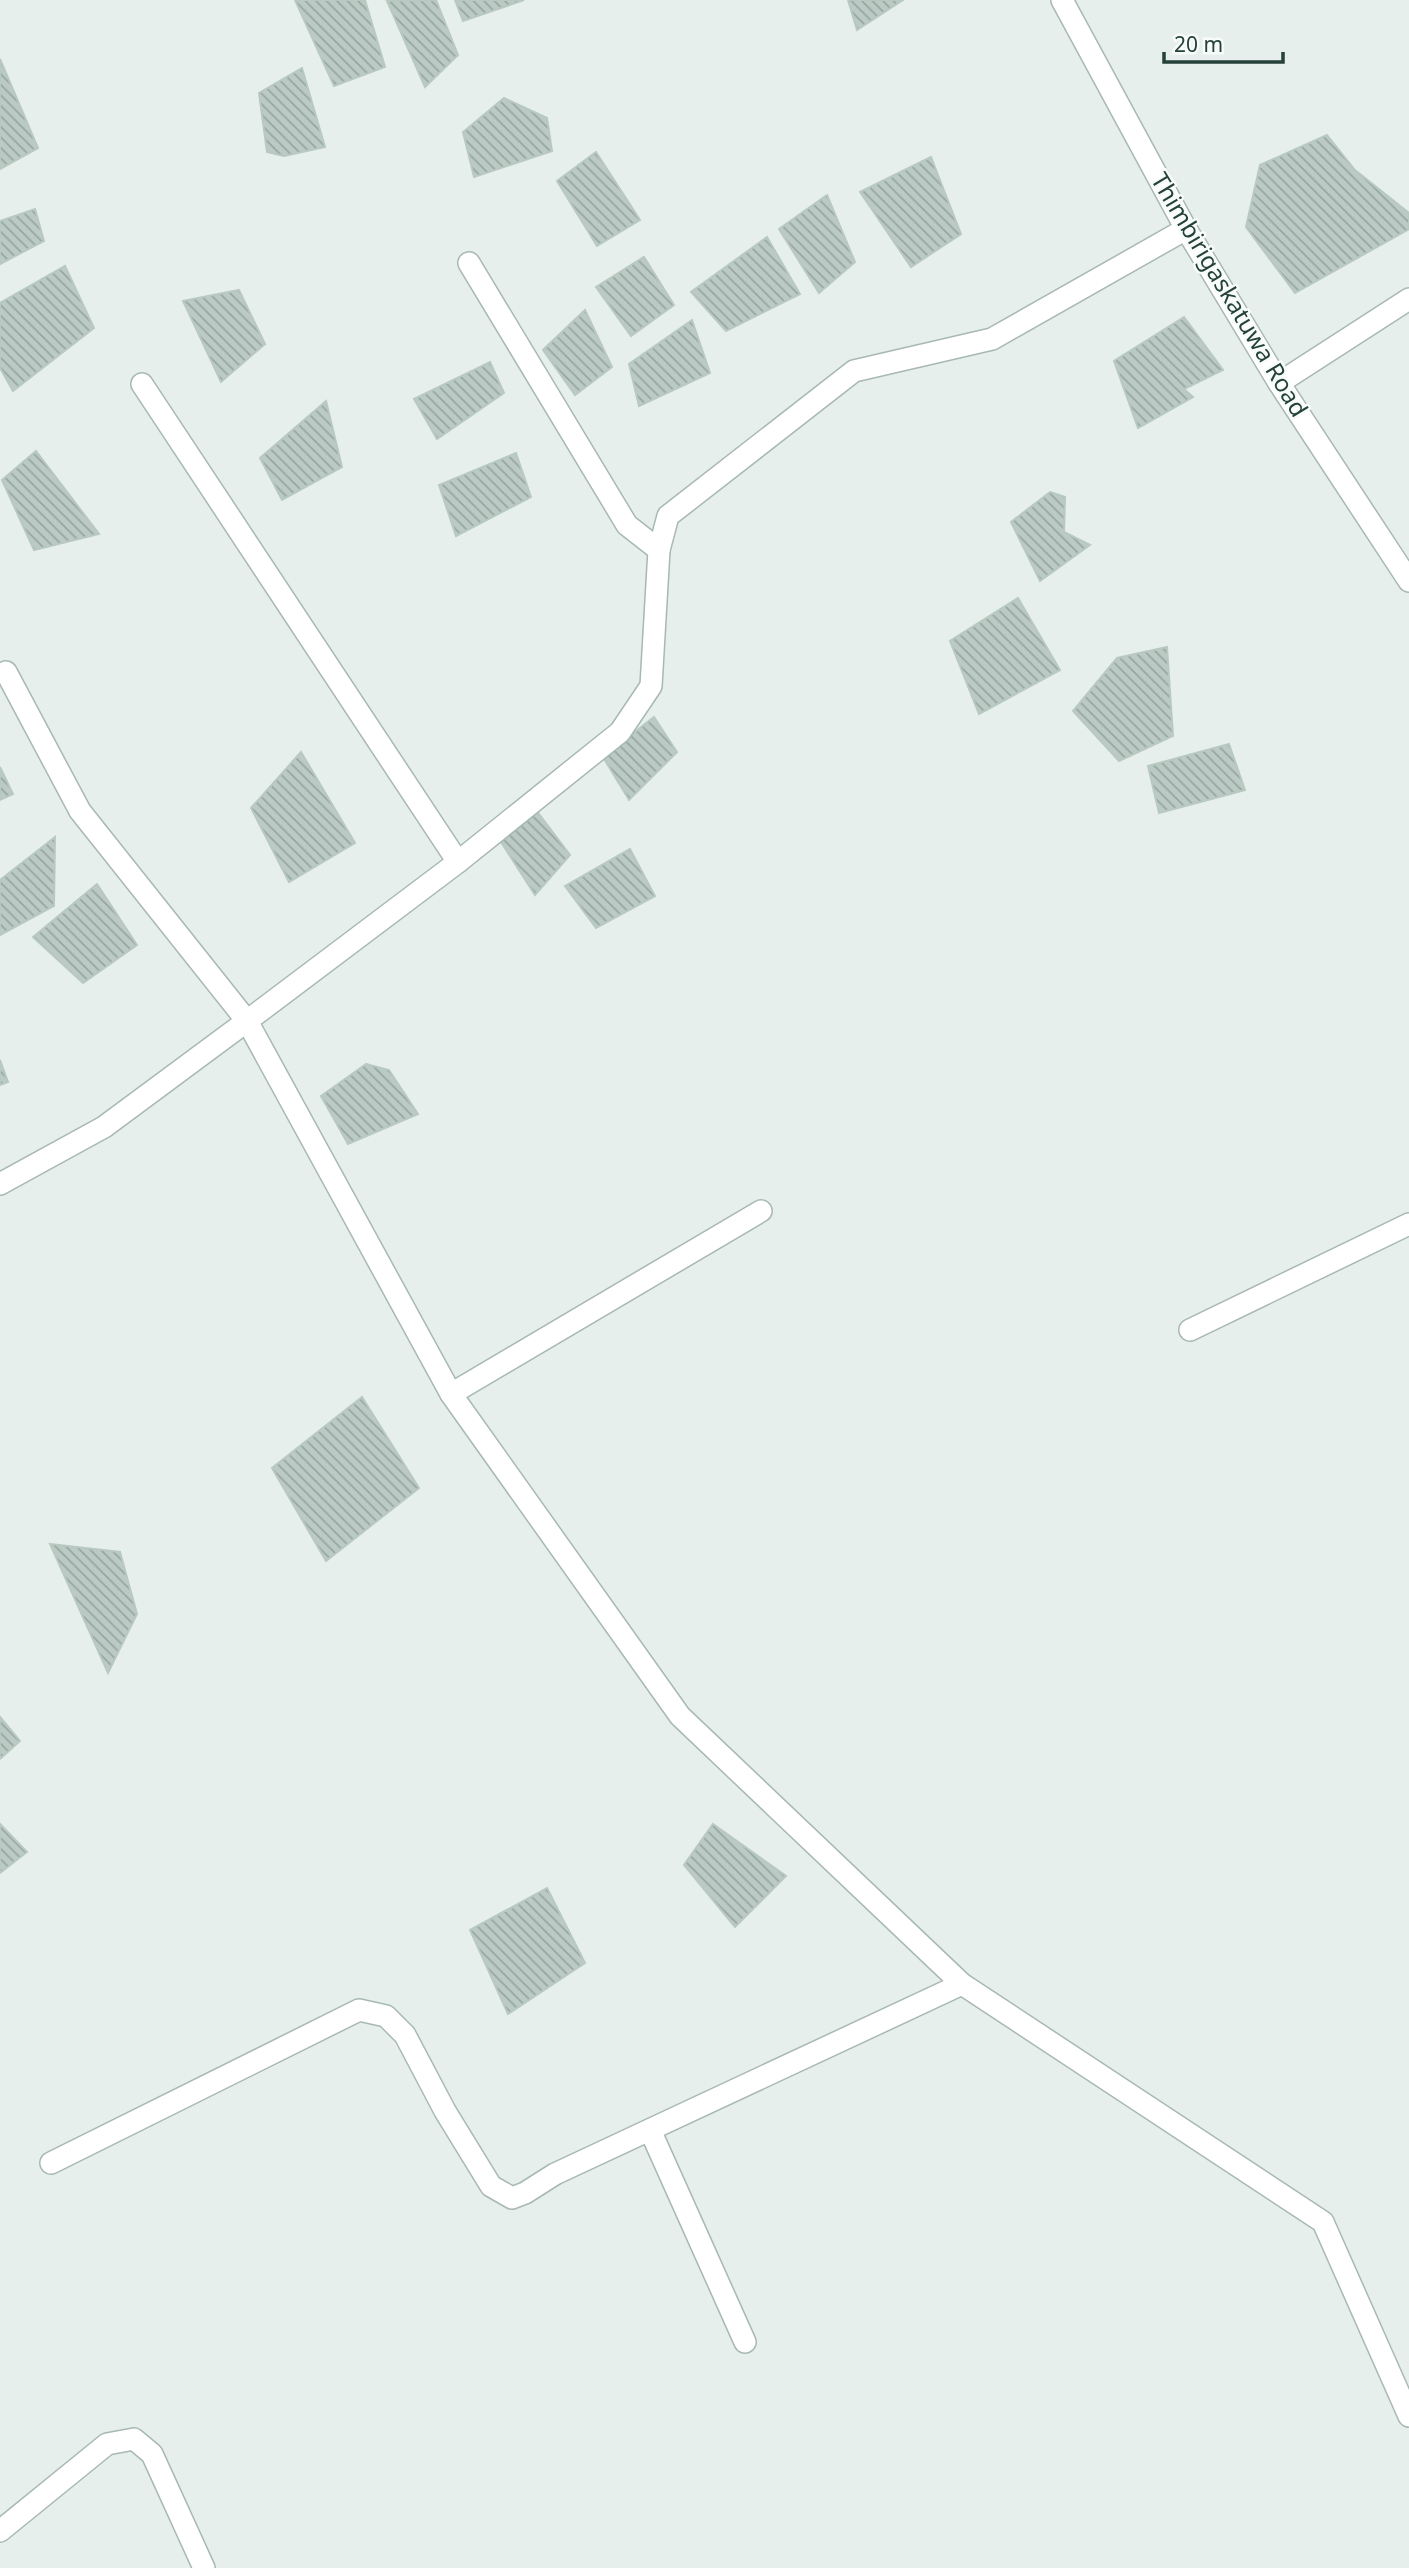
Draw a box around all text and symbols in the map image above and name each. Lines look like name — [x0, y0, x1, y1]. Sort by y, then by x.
scale bar — [1164, 21, 1283, 65]
text: 20 m — [1174, 30, 1223, 58]
street label: Thimbirigaskatuwa Road — [1144, 166, 1316, 423]

